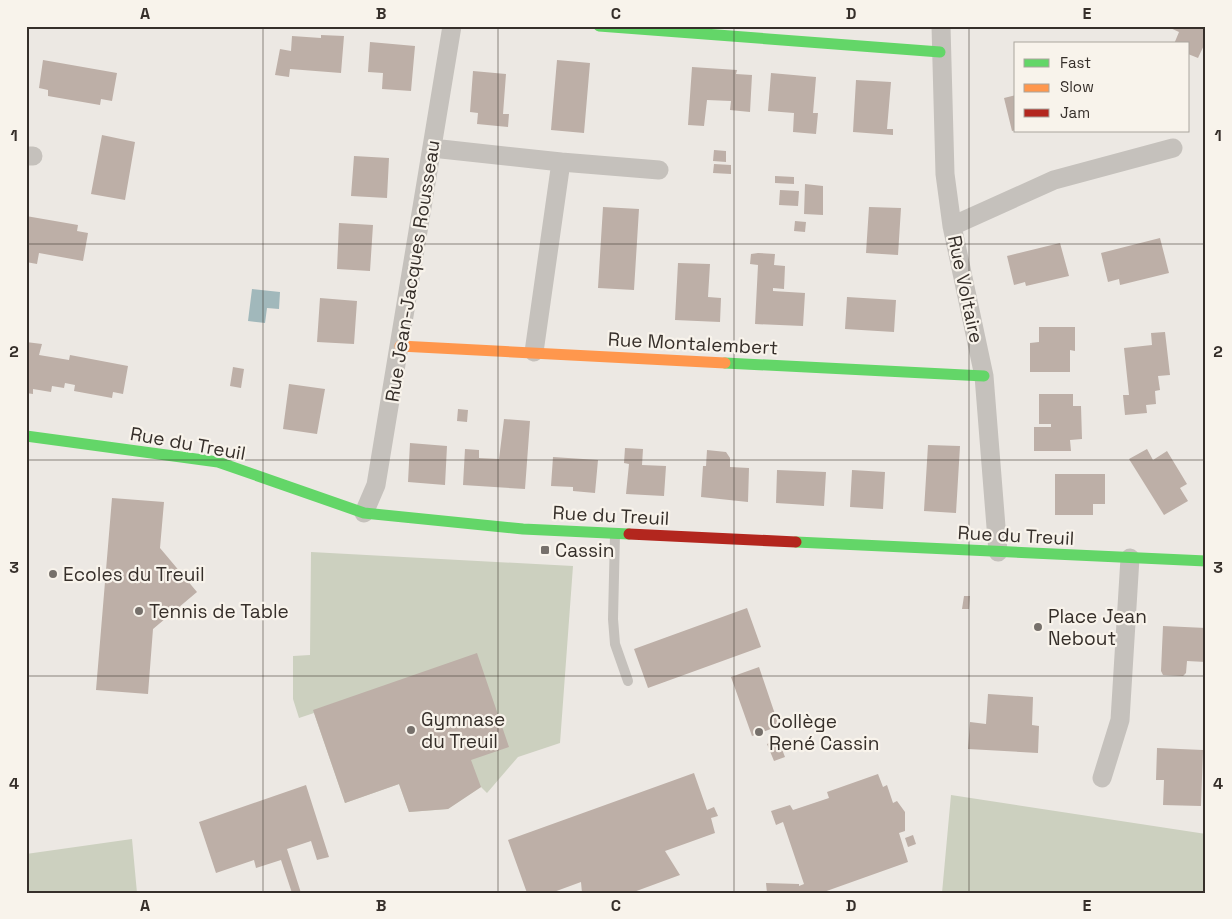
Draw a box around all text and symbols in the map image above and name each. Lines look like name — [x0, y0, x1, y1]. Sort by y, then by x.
text: A — [140, 3, 150, 24]
text: B — [376, 3, 386, 24]
text: C — [611, 3, 621, 24]
text: D — [846, 3, 856, 24]
text: E — [1083, 3, 1092, 24]
legend — [1014, 42, 1190, 132]
text: Fast — [1060, 53, 1091, 72]
text: Slow — [1060, 77, 1094, 96]
text: Jam — [1060, 103, 1090, 122]
text: 1 — [10, 125, 18, 146]
text: 1 — [1214, 125, 1222, 146]
street label: Rue Jean-Jacques Rousseau — [379, 138, 446, 404]
street label: Rue Voltaire — [942, 233, 989, 345]
street label: Rue Montalembert — [607, 327, 779, 360]
text: 2 — [9, 341, 19, 362]
text: 2 — [1213, 341, 1223, 362]
street label: Rue du Treuil — [128, 421, 248, 466]
street label: Rue du Treuil — [552, 500, 670, 531]
street label: Rue du Treuil — [957, 520, 1075, 551]
place label: Cassin — [555, 538, 614, 563]
marker: Cassin — [539, 544, 551, 556]
text: 3 — [9, 557, 19, 578]
text: 3 — [1213, 557, 1223, 578]
place label: Ecoles du Treuil — [63, 562, 205, 587]
marker: Ecoles du Treuil — [47, 568, 59, 580]
place label: Tennis de Table — [149, 599, 289, 624]
place label: Place Jean Nebout — [1048, 604, 1147, 651]
marker: Tennis de Table — [133, 605, 145, 617]
marker: Place Jean Nebout — [1032, 621, 1044, 633]
place label: Gymnase du Treuil — [421, 707, 505, 754]
place label: Collège René Cassin — [769, 709, 879, 756]
marker: Gymnase du Treuil — [405, 724, 417, 736]
marker: Collège René Cassin — [753, 726, 765, 738]
text: 4 — [9, 773, 19, 794]
text: 4 — [1213, 773, 1223, 794]
text: A — [140, 895, 150, 916]
text: B — [376, 895, 386, 916]
text: C — [611, 895, 621, 916]
text: D — [846, 895, 856, 916]
text: E — [1083, 895, 1092, 916]

